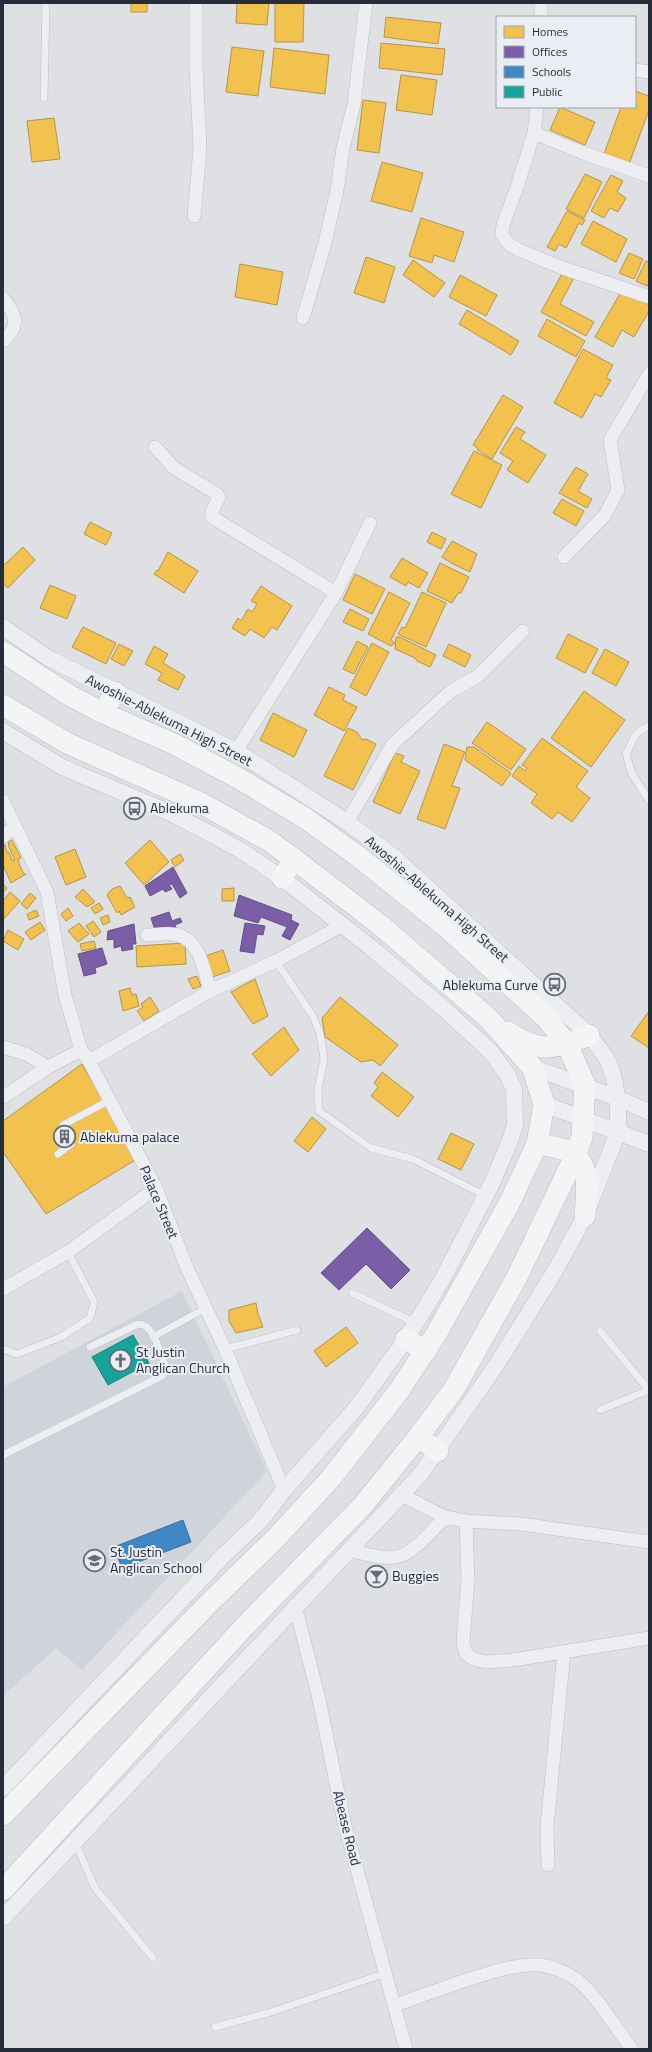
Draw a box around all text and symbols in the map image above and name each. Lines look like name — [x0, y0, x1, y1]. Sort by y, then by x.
legend — [496, 16, 636, 108]
text: Homes — [532, 22, 568, 41]
text: Offices — [532, 42, 568, 61]
text: Schools — [532, 62, 572, 81]
text: Public — [532, 82, 562, 101]
street label: Awoshie-Ablekuma High Street — [82, 668, 256, 771]
bus stop icon: Ablekuma — [121, 795, 147, 821]
place label: Ablekuma — [150, 797, 209, 818]
street label: Awoshie-Ablekuma High Street — [361, 830, 514, 967]
bus stop icon: Ablekuma Curve — [541, 972, 567, 998]
place label: Ablekuma Curve — [443, 974, 538, 995]
building icon: Ablekuma palace — [51, 1124, 77, 1150]
place label: Ablekuma palace — [80, 1126, 180, 1147]
street label: Palace Street — [135, 1162, 184, 1242]
place label: St Justin Anglican Church — [136, 1341, 230, 1378]
church icon: St Justin Anglican Church — [107, 1347, 133, 1373]
place label: St. Justin Anglican School — [110, 1541, 202, 1578]
school or university icon: St. Justin Anglican School — [81, 1547, 107, 1573]
bar icon: Buggies — [363, 1563, 389, 1589]
place label: Buggies — [392, 1565, 439, 1586]
street label: Abease Road — [328, 1788, 367, 1868]

